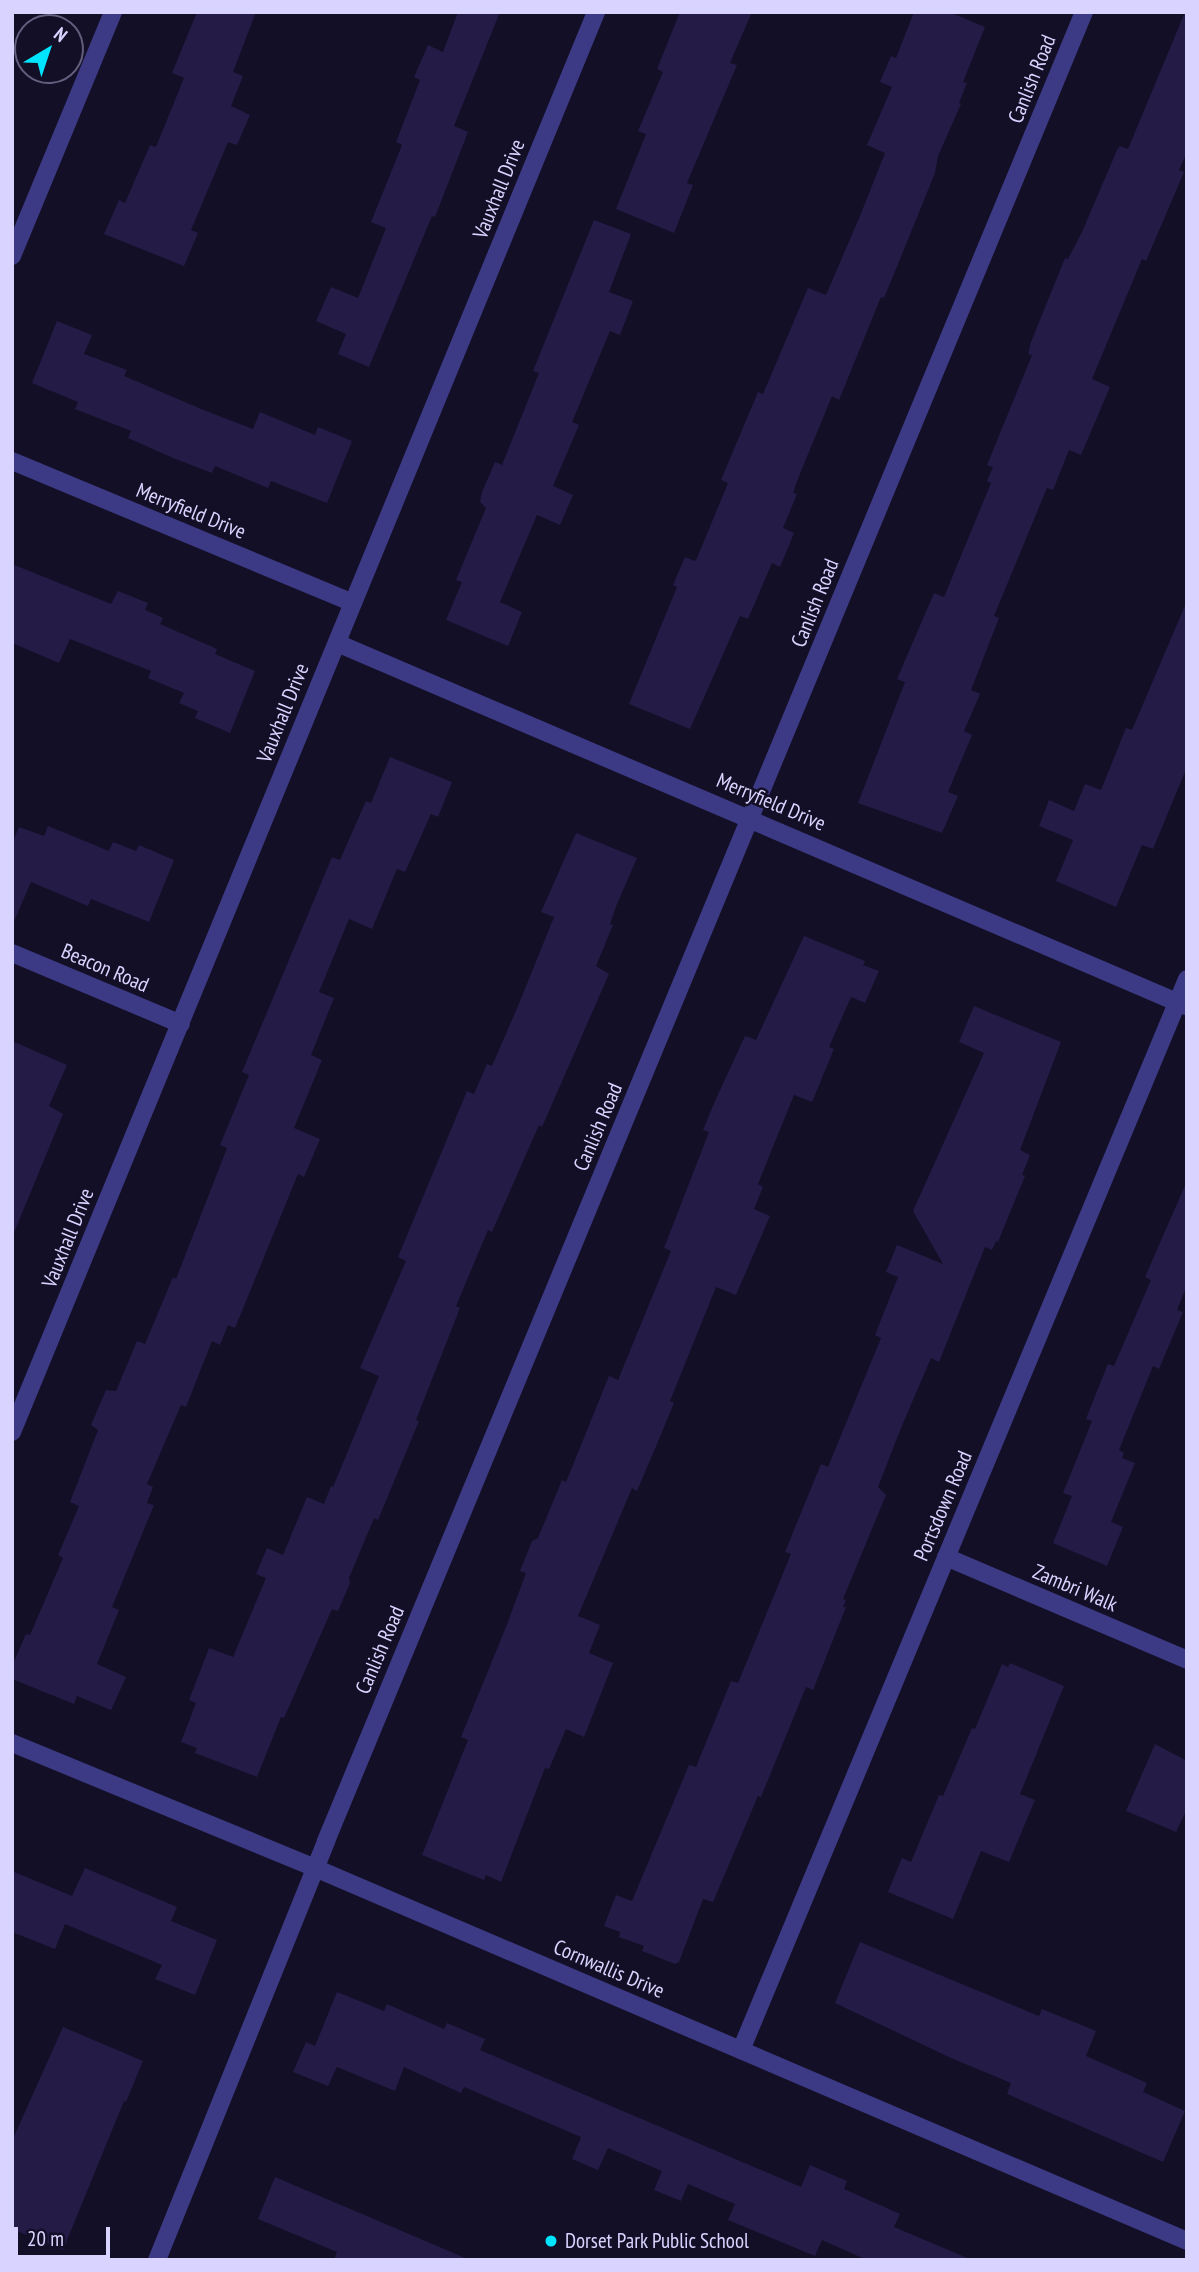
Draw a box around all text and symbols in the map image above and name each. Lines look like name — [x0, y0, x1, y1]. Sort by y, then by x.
north arrow — [14, 14, 84, 84]
text: N — [49, 22, 72, 47]
street label: Canlish Road — [1003, 31, 1061, 127]
street label: Vauxhall Drive — [468, 136, 530, 242]
street label: Merryfield Drive — [133, 478, 249, 544]
street label: Canlish Road — [786, 555, 844, 651]
street label: Vauxhall Drive — [252, 660, 314, 766]
street label: Merryfield Drive — [713, 768, 829, 836]
street label: Beacon Road — [57, 938, 153, 998]
street label: Canlish Road — [568, 1079, 628, 1175]
street label: Vauxhall Drive — [37, 1185, 99, 1291]
street label: Portsdown Road — [909, 1447, 977, 1565]
street label: Zambri Walk — [1029, 1559, 1121, 1617]
street label: Canlish Road — [350, 1602, 410, 1698]
street label: Cornwallis Drive — [550, 1934, 668, 2004]
scale bar — [18, 2212, 114, 2256]
text: 20 m — [27, 2225, 64, 2252]
place label: Dorset Park Public School — [565, 2228, 750, 2254]
marker: Dorset Park Public School — [543, 2233, 559, 2249]

